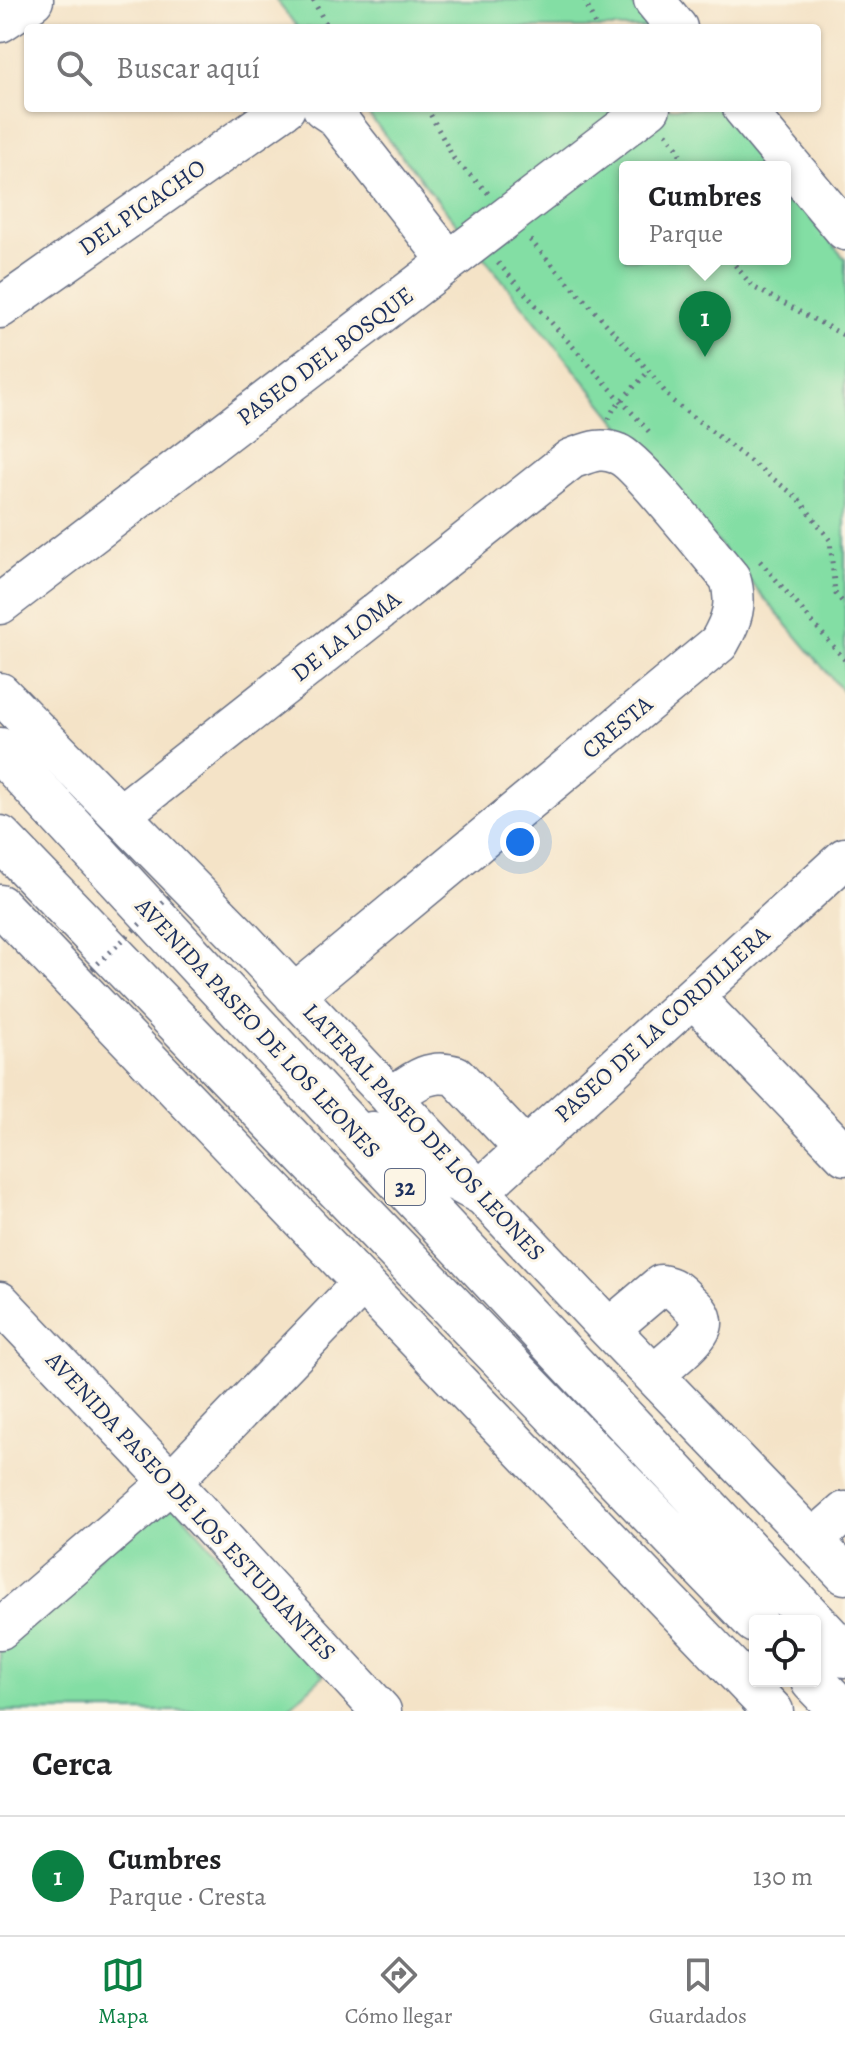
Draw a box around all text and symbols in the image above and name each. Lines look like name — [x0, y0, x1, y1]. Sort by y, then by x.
search box — [24, 24, 821, 112]
icon: search — [52, 46, 96, 90]
text: Buscar aquí — [116, 48, 260, 88]
street label: DEL PICACHO — [72, 151, 212, 263]
popup — [619, 161, 791, 265]
text: Cumbres — [648, 176, 762, 216]
text: Parque — [648, 216, 723, 251]
street label: PASEO DEL BOSQUE — [230, 279, 420, 433]
pin: 1 — [679, 291, 731, 357]
street label: DE LA LOMA — [285, 583, 408, 689]
street label: CRESTA — [575, 687, 660, 766]
your location — [500, 822, 540, 862]
street label: AVENIDA PASEO DE LOS LEONES — [128, 890, 388, 1165]
street label: PASEO DE LA CORDILLERA — [547, 918, 777, 1129]
street label: LATERAL PASEO DE LOS LEONES — [296, 996, 552, 1268]
road number: 32 — [385, 1169, 425, 1205]
street label: AVENIDA PASEO DE LOS ESTUDIANTES — [38, 1344, 343, 1668]
map controls — [749, 1615, 821, 1687]
button: locate — [749, 1615, 821, 1687]
text: Cerca — [32, 1740, 113, 1787]
text: Cumbres — [108, 1839, 221, 1879]
text: 1 — [53, 1859, 63, 1894]
text: 130 m — [753, 1859, 813, 1894]
text: Parque · Cresta — [108, 1879, 266, 1914]
tab: Mapa — [98, 1953, 149, 2031]
tab: Cómo llegar — [345, 1953, 452, 2031]
tab: Guardados — [649, 1953, 747, 2031]

